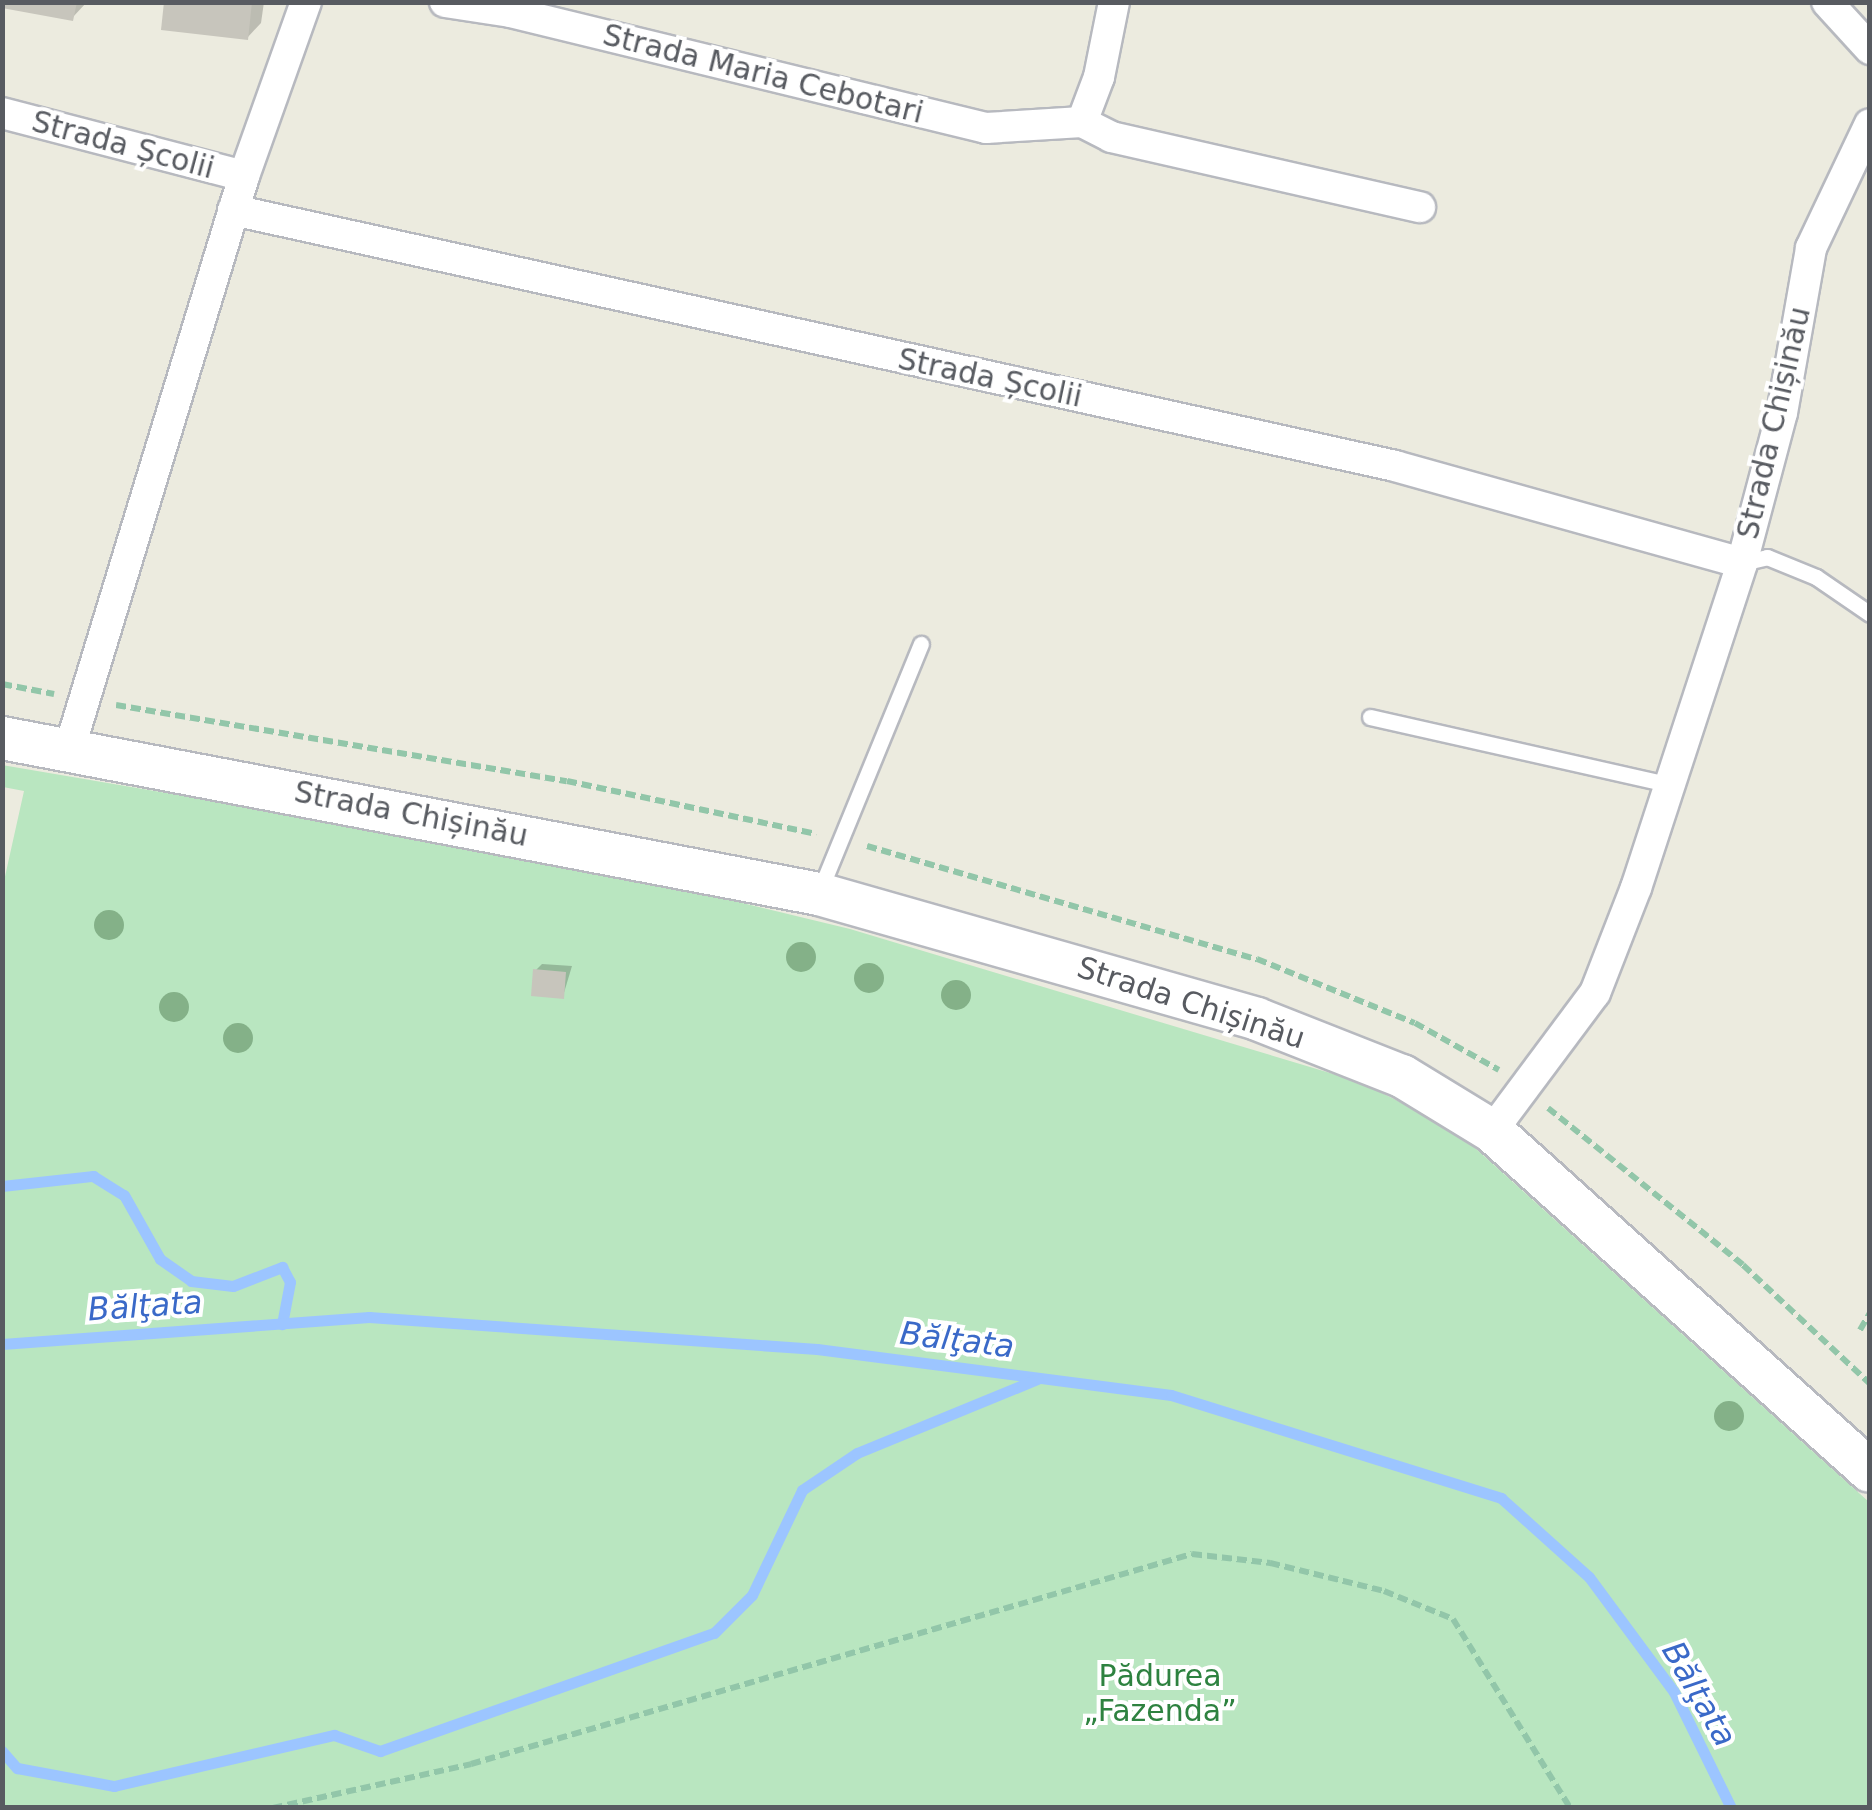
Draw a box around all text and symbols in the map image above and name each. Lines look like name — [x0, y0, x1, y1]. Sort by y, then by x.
street label: Strada Maria Cebotari — [599, 17, 927, 131]
street label: Strada Școlii — [28, 103, 218, 187]
street label: Strada Chișinău — [1730, 303, 1818, 543]
street label: Strada Școlii — [895, 341, 1085, 415]
street label: Strada Chișinău — [291, 774, 531, 854]
street label: Strada Chișinău — [1073, 949, 1309, 1057]
water label: Bălţata — [86, 1283, 204, 1329]
water label: Bălţata — [898, 1314, 1016, 1366]
water label: Bălţata — [1654, 1635, 1744, 1753]
park label: Pădurea „Fazenda” — [1083, 1658, 1237, 1728]

